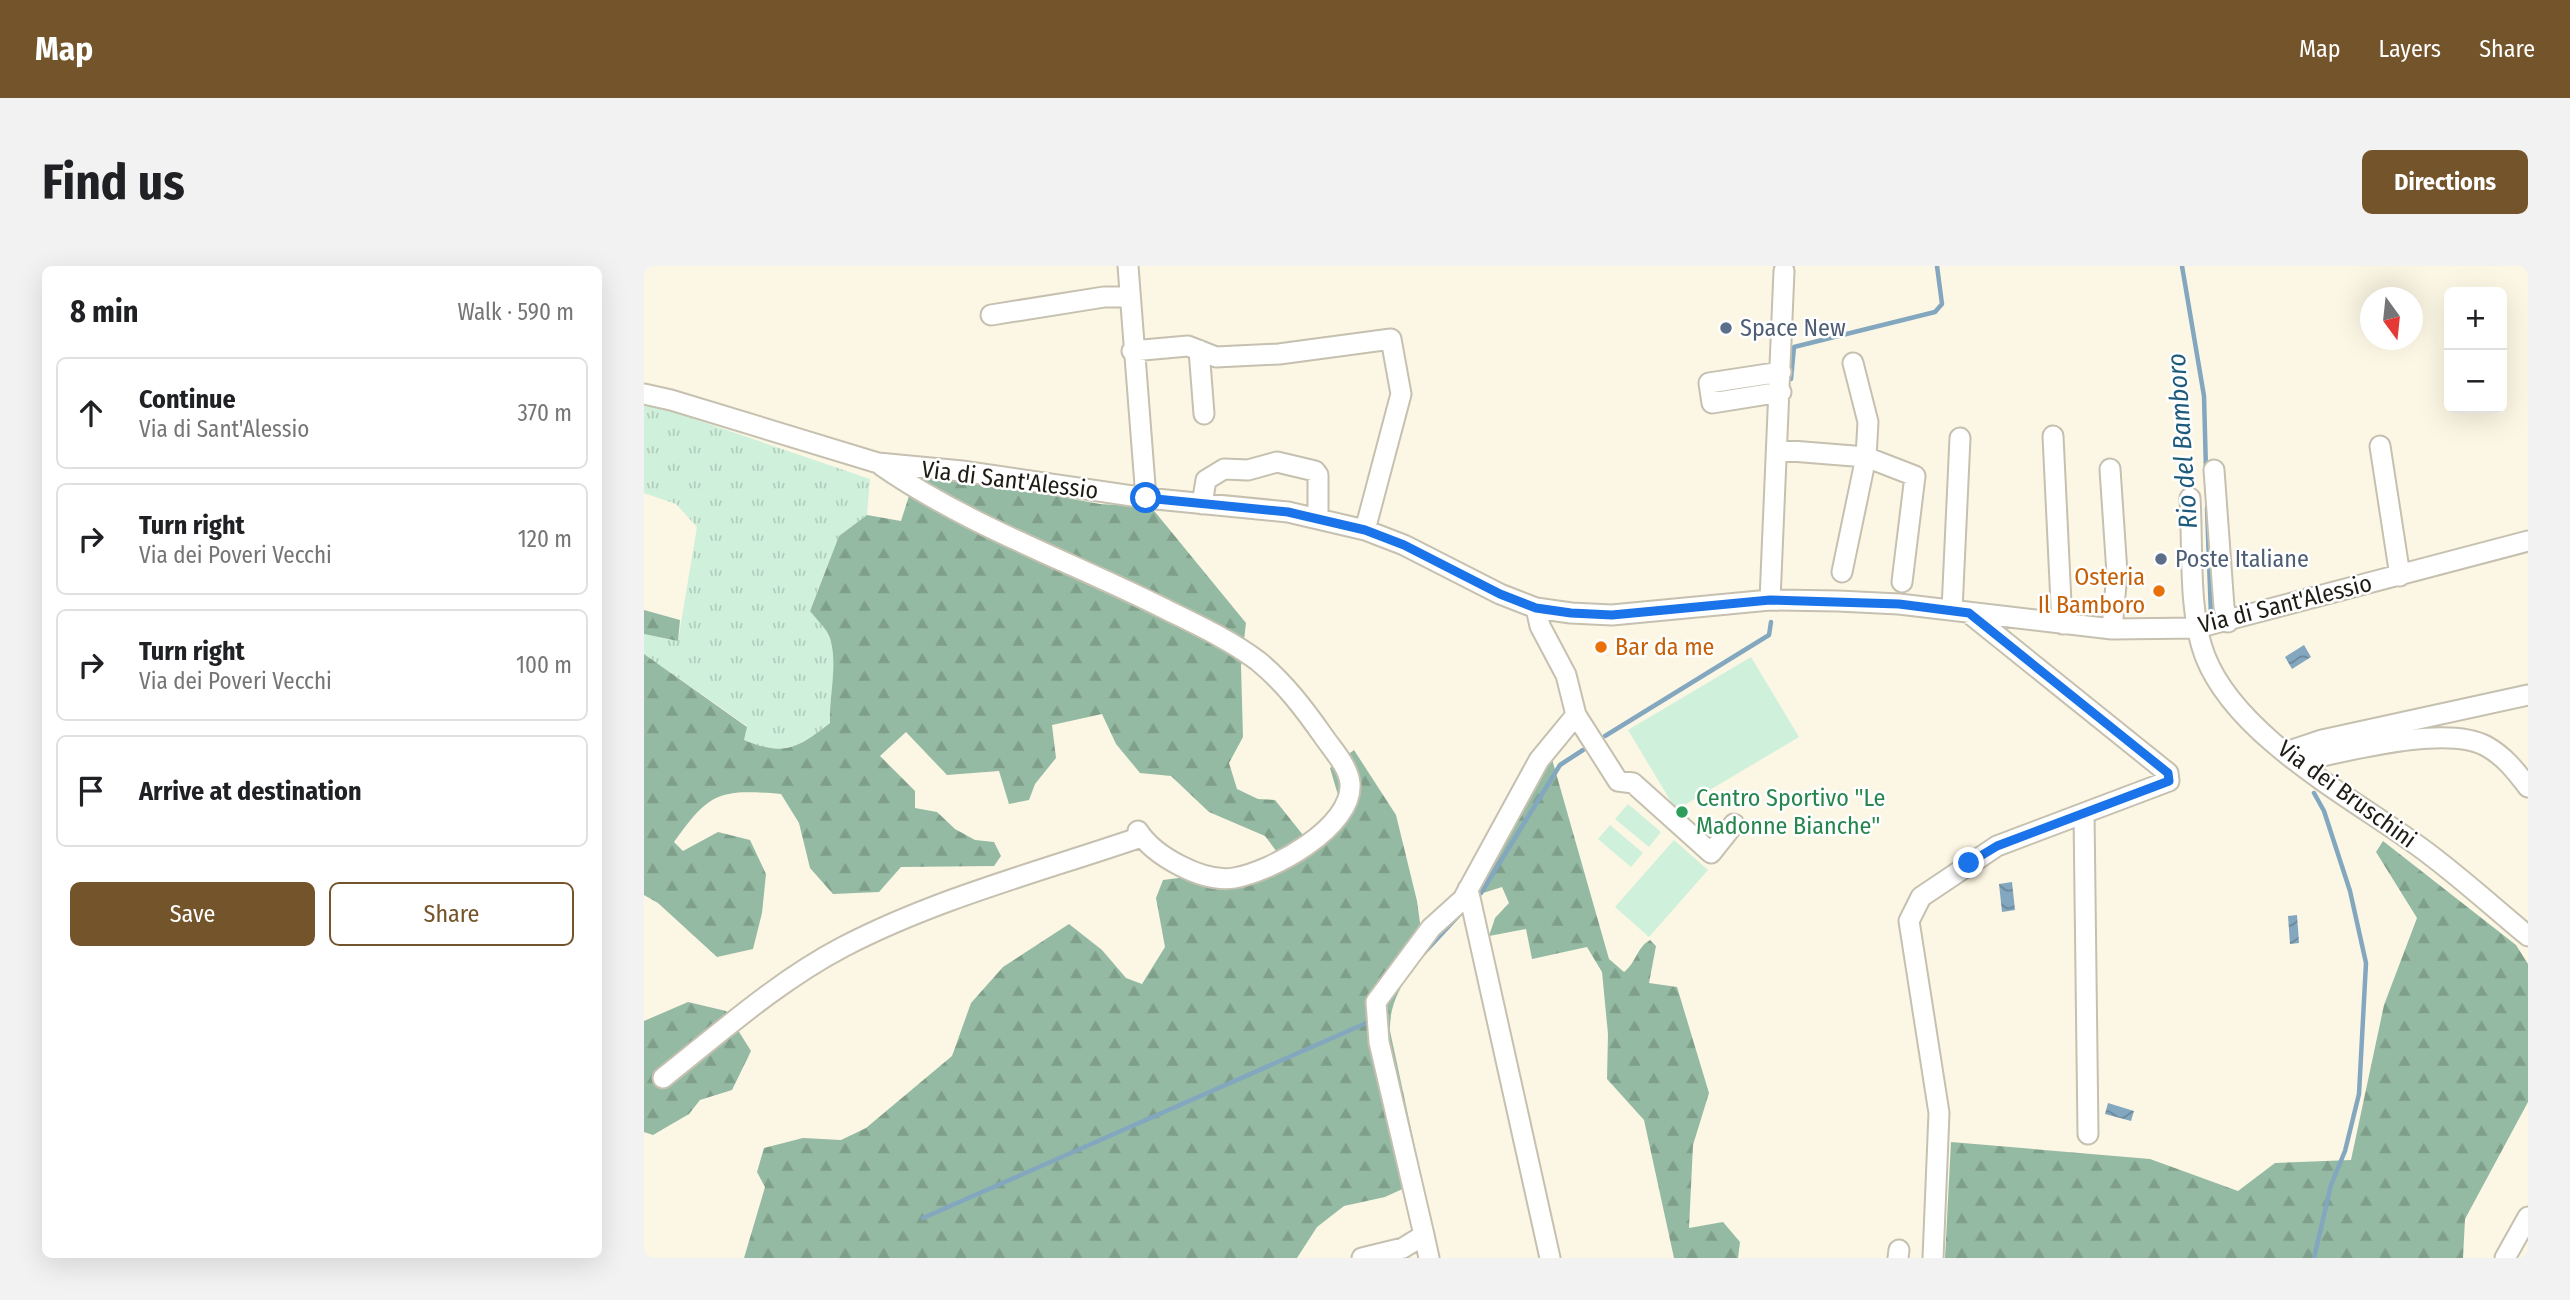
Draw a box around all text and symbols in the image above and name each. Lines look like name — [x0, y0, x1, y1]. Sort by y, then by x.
text: Map — [35, 29, 93, 69]
text: Map — [2299, 35, 2341, 63]
text: Layers — [2379, 35, 2441, 63]
text: Share — [2479, 35, 2535, 63]
button: Directions — [2362, 150, 2528, 214]
text: Find us — [42, 153, 185, 212]
north arrow — [2360, 287, 2423, 350]
map controls — [2444, 287, 2507, 413]
button: + — [2444, 287, 2507, 350]
text: 8 min — [70, 294, 138, 330]
text: Walk · 590 m — [457, 298, 574, 326]
place label: Space New — [1740, 314, 1846, 342]
marker: Space New — [1718, 320, 1734, 336]
button: − — [2444, 350, 2507, 413]
water label: Rio del Bamboro — [2161, 352, 2204, 530]
text: Continue — [139, 384, 236, 415]
icon: ahead — [72, 394, 110, 432]
text: 370 m — [518, 399, 572, 427]
text: Via di Sant'Alessio — [139, 415, 309, 443]
street label: Via di Sant'Alessio — [920, 455, 1100, 505]
route start — [1130, 482, 1161, 513]
text: Turn right — [139, 510, 245, 541]
icon: right — [72, 520, 110, 558]
text: 120 m — [518, 525, 572, 553]
text: Via dei Poveri Vecchi — [139, 541, 332, 569]
place label: Poste Italiane — [2175, 545, 2309, 573]
marker: Poste Italiane — [2153, 551, 2169, 567]
place label: Osteria Il Bamboro — [2038, 563, 2145, 619]
street label: Via di Sant'Alessio — [2195, 569, 2375, 639]
marker: Osteria Il Bamboro — [2151, 583, 2167, 599]
place label: Bar da me — [1615, 633, 1714, 661]
text: Turn right — [139, 636, 245, 667]
marker: Bar da me — [1593, 639, 1609, 655]
icon: right — [72, 646, 110, 684]
text: 100 m — [516, 651, 572, 679]
text: Via dei Poveri Vecchi — [139, 667, 332, 695]
street label: Via dei Bruschini — [2272, 734, 2422, 854]
icon: arrive — [72, 772, 110, 810]
text: Arrive at destination — [139, 776, 362, 807]
place label: Centro Sportivo "Le Madonne Bianche" — [1696, 784, 1885, 840]
marker: Centro Sportivo "Le Madonne Bianche" — [1674, 804, 1690, 820]
route end — [1953, 847, 1984, 878]
button: Save — [70, 882, 315, 946]
button: Share — [329, 882, 574, 946]

